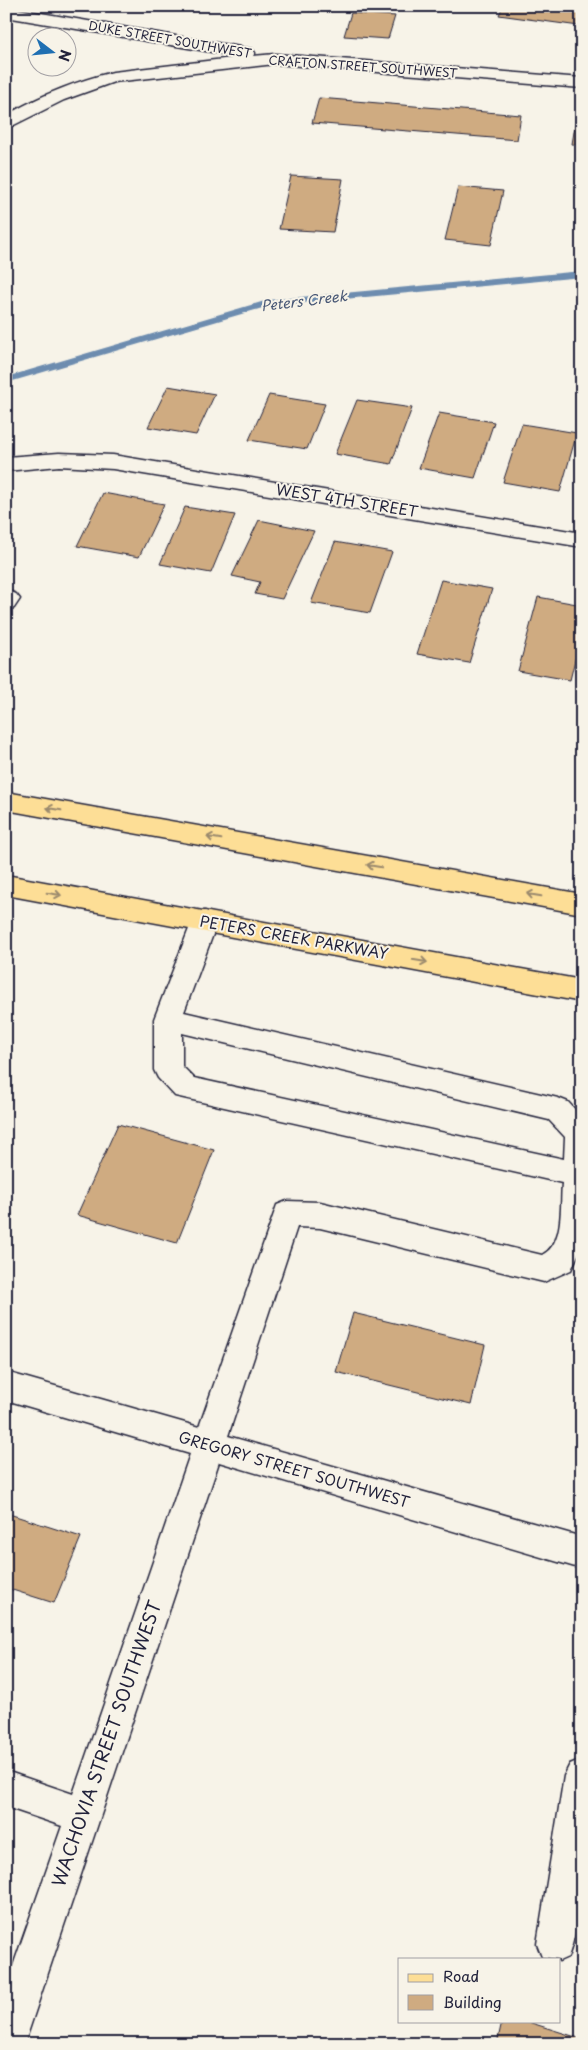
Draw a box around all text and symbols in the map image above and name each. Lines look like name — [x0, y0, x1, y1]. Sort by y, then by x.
street label: DUKE STREET SOUTHWEST — [87, 16, 254, 62]
north arrow — [28, 28, 78, 78]
text: N — [53, 47, 77, 64]
street label: CRAFTON STREET SOUTHWEST — [268, 50, 459, 82]
water label: Peters Creek — [260, 285, 350, 316]
street label: WEST 4TH STREET — [275, 477, 421, 522]
one-way arrow — [46, 804, 62, 814]
one-way arrow — [206, 832, 222, 842]
one-way arrow — [366, 861, 382, 871]
one-way arrow — [46, 889, 62, 899]
one-way arrow — [526, 890, 542, 900]
street label: PETERS CREEK PARKWAY — [198, 909, 391, 965]
one-way arrow — [412, 957, 428, 967]
street label: GREGORY STREET SOUTHWEST — [176, 1424, 414, 1513]
street label: WACHOVIA STREET SOUTHWEST — [44, 1596, 168, 1890]
legend — [398, 1958, 560, 2022]
text: Road — [443, 1964, 479, 1987]
text: Building — [443, 1990, 502, 2013]

